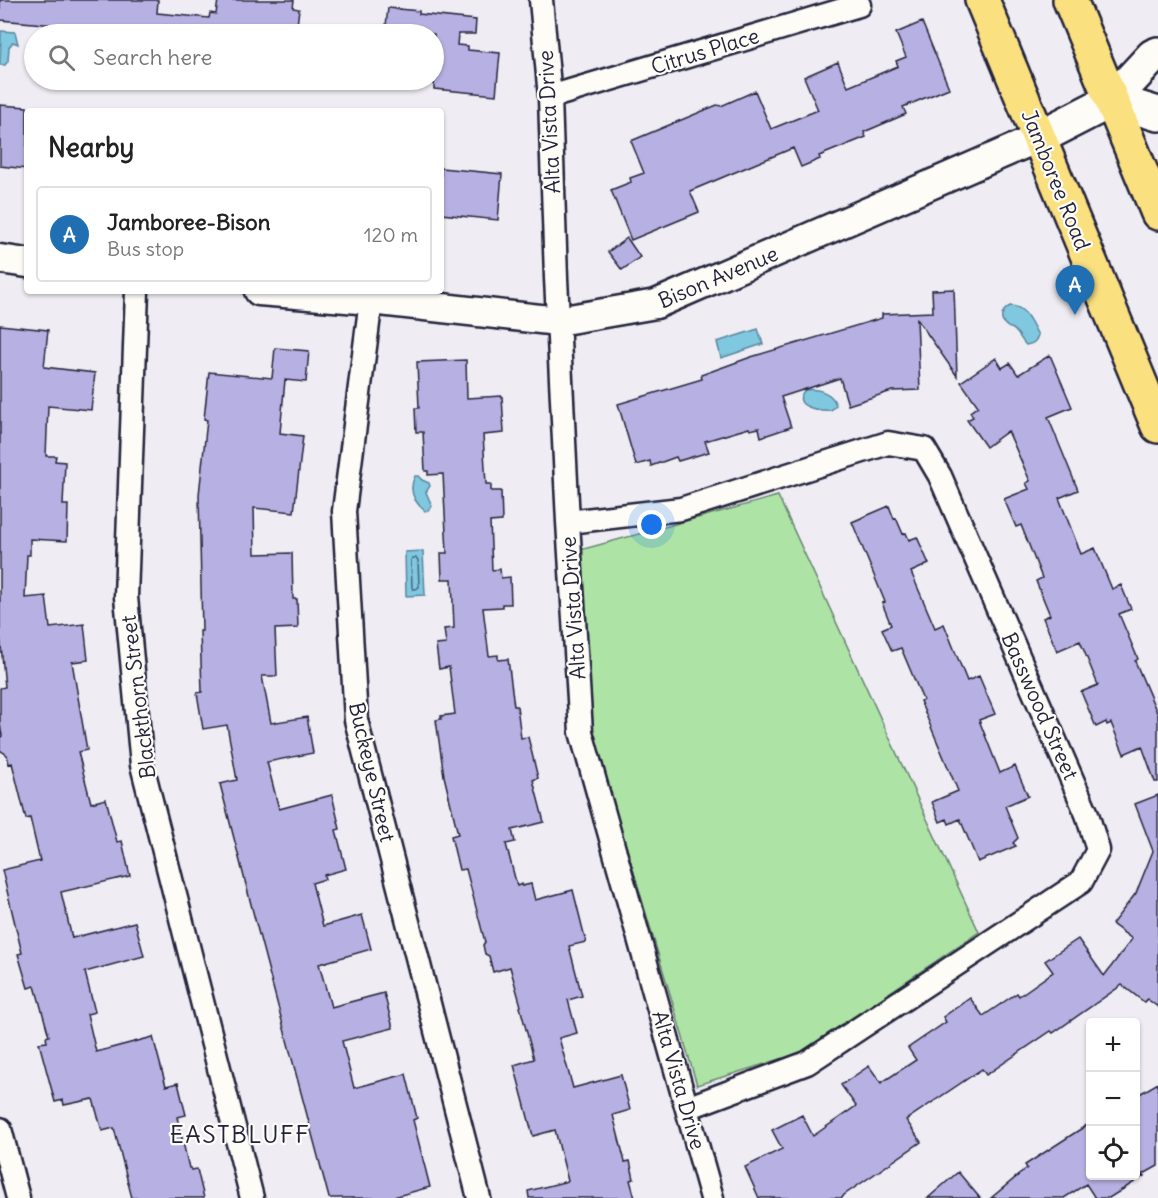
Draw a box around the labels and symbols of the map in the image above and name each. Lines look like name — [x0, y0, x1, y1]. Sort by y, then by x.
street label: Citrus Place — [648, 22, 762, 80]
street label: Alta Vista Drive — [532, 50, 566, 194]
street label: Jamboree Road — [1016, 106, 1096, 254]
street label: Bison Avenue — [654, 240, 782, 314]
pin: A — [1056, 266, 1094, 315]
your location — [637, 510, 666, 539]
street label: Alta Vista Drive — [555, 536, 591, 680]
street label: Blackthorn Street — [115, 614, 161, 780]
street label: Basswood Street — [995, 628, 1085, 784]
street label: Buckeye Street — [343, 699, 401, 845]
street label: Alta Vista Drive — [646, 1007, 712, 1153]
district label: EASTBLUFF — [170, 1119, 310, 1149]

